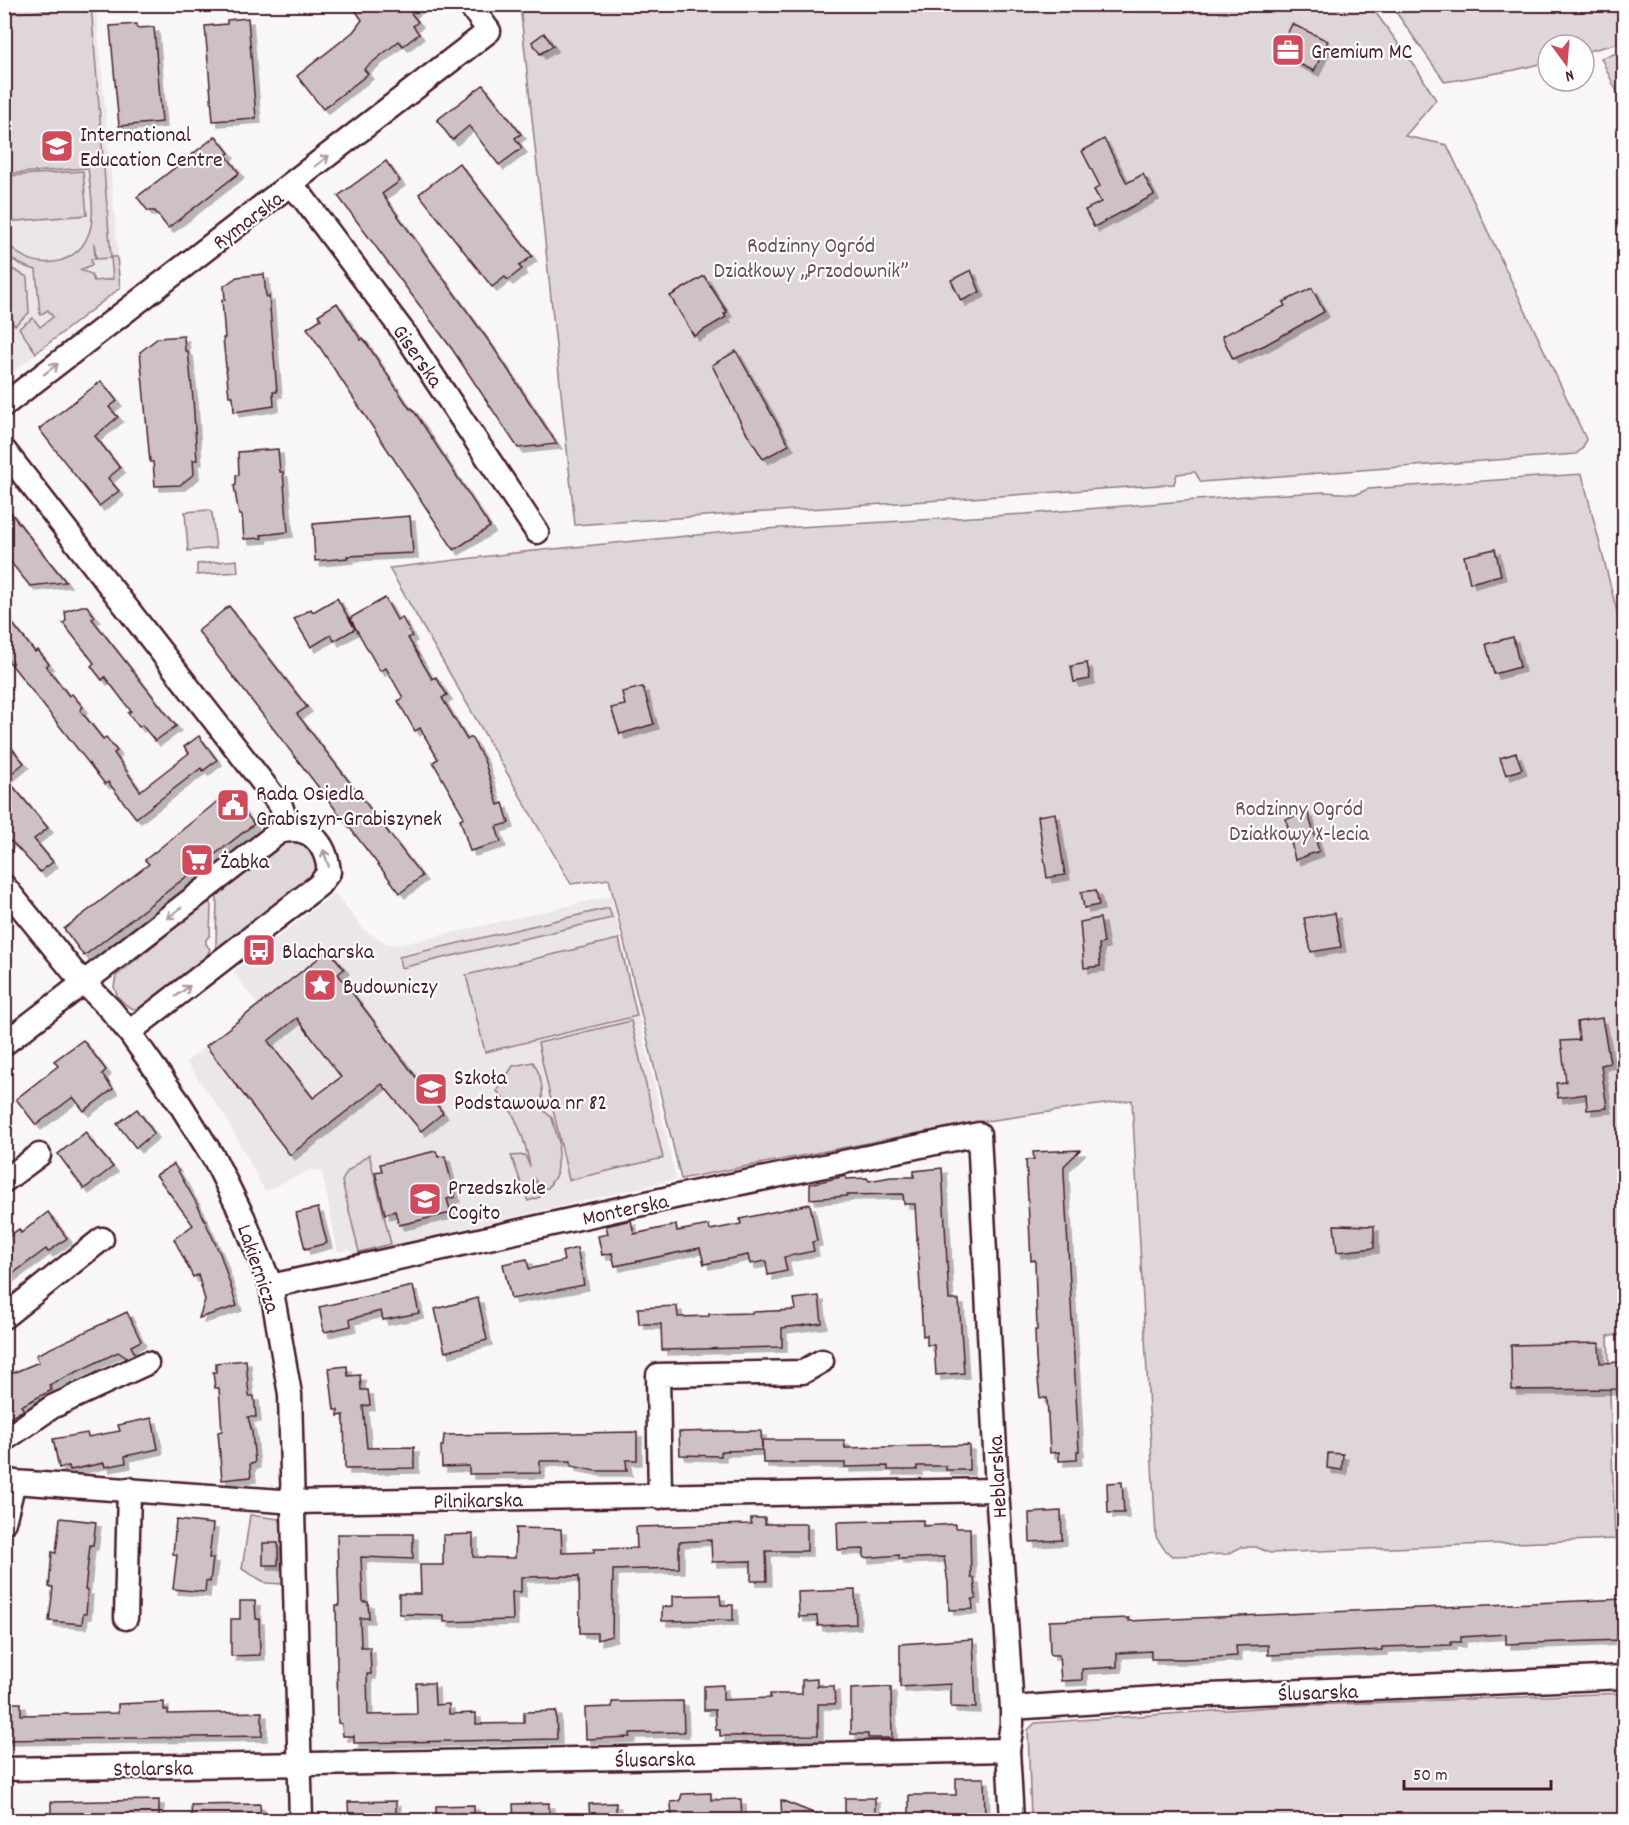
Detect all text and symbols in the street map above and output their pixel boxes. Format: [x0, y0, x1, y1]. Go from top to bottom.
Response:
office icon: Gremium MC [1270, 32, 1306, 68]
north arrow [1536, 33, 1596, 93]
place label: Gremium MC [1311, 38, 1413, 69]
text: N [1562, 63, 1576, 87]
place label: International Education Centre [80, 121, 223, 177]
school or university icon: International Education Centre [39, 128, 75, 164]
one-way arrow [314, 155, 330, 168]
street label: Rymarska [207, 184, 292, 259]
park label: Rodzinny Ogród Działkowy „Przodownik” [713, 232, 909, 288]
street label: Giserska [383, 319, 450, 395]
one-way arrow [43, 363, 59, 376]
place label: Rada Osiedla Grabiszyn-Grabiszynek [256, 780, 442, 836]
public building icon: Rada Osiedla Grabiszyn-Grabiszynek [215, 787, 251, 823]
park label: Rodzinny Ogród Działkowy X-lecia [1229, 795, 1370, 851]
supermarket icon: Żabka [179, 842, 215, 878]
place label: Żabka [220, 848, 270, 879]
one-way arrow [320, 849, 331, 868]
one-way arrow [166, 906, 182, 919]
bus stop icon: Blacharska [241, 932, 277, 968]
place label: Blacharska [282, 938, 375, 969]
place icon: Budowniczy [302, 967, 338, 1003]
place label: Budowniczy [343, 973, 439, 1004]
one-way arrow [174, 985, 190, 998]
place label: Szkoła Podstawowa nr 82 [454, 1064, 607, 1120]
school or university icon: Szkoła Podstawowa nr 82 [413, 1071, 449, 1107]
place label: Przedszkole Cogito [448, 1174, 546, 1230]
school or university icon: Przedszkole Cogito [407, 1181, 443, 1217]
street label: Monterska [580, 1187, 672, 1236]
street label: Lakiernicza [227, 1221, 287, 1318]
street label: Heblarska [982, 1434, 1017, 1519]
street label: Pilnikarska [433, 1486, 524, 1519]
street label: Ślusarska [1278, 1678, 1359, 1711]
street label: Ślusarska [615, 1745, 696, 1778]
scale bar [1404, 1753, 1551, 1791]
street label: Stolarska [113, 1754, 194, 1787]
text: 50 m [1413, 1764, 1448, 1789]

